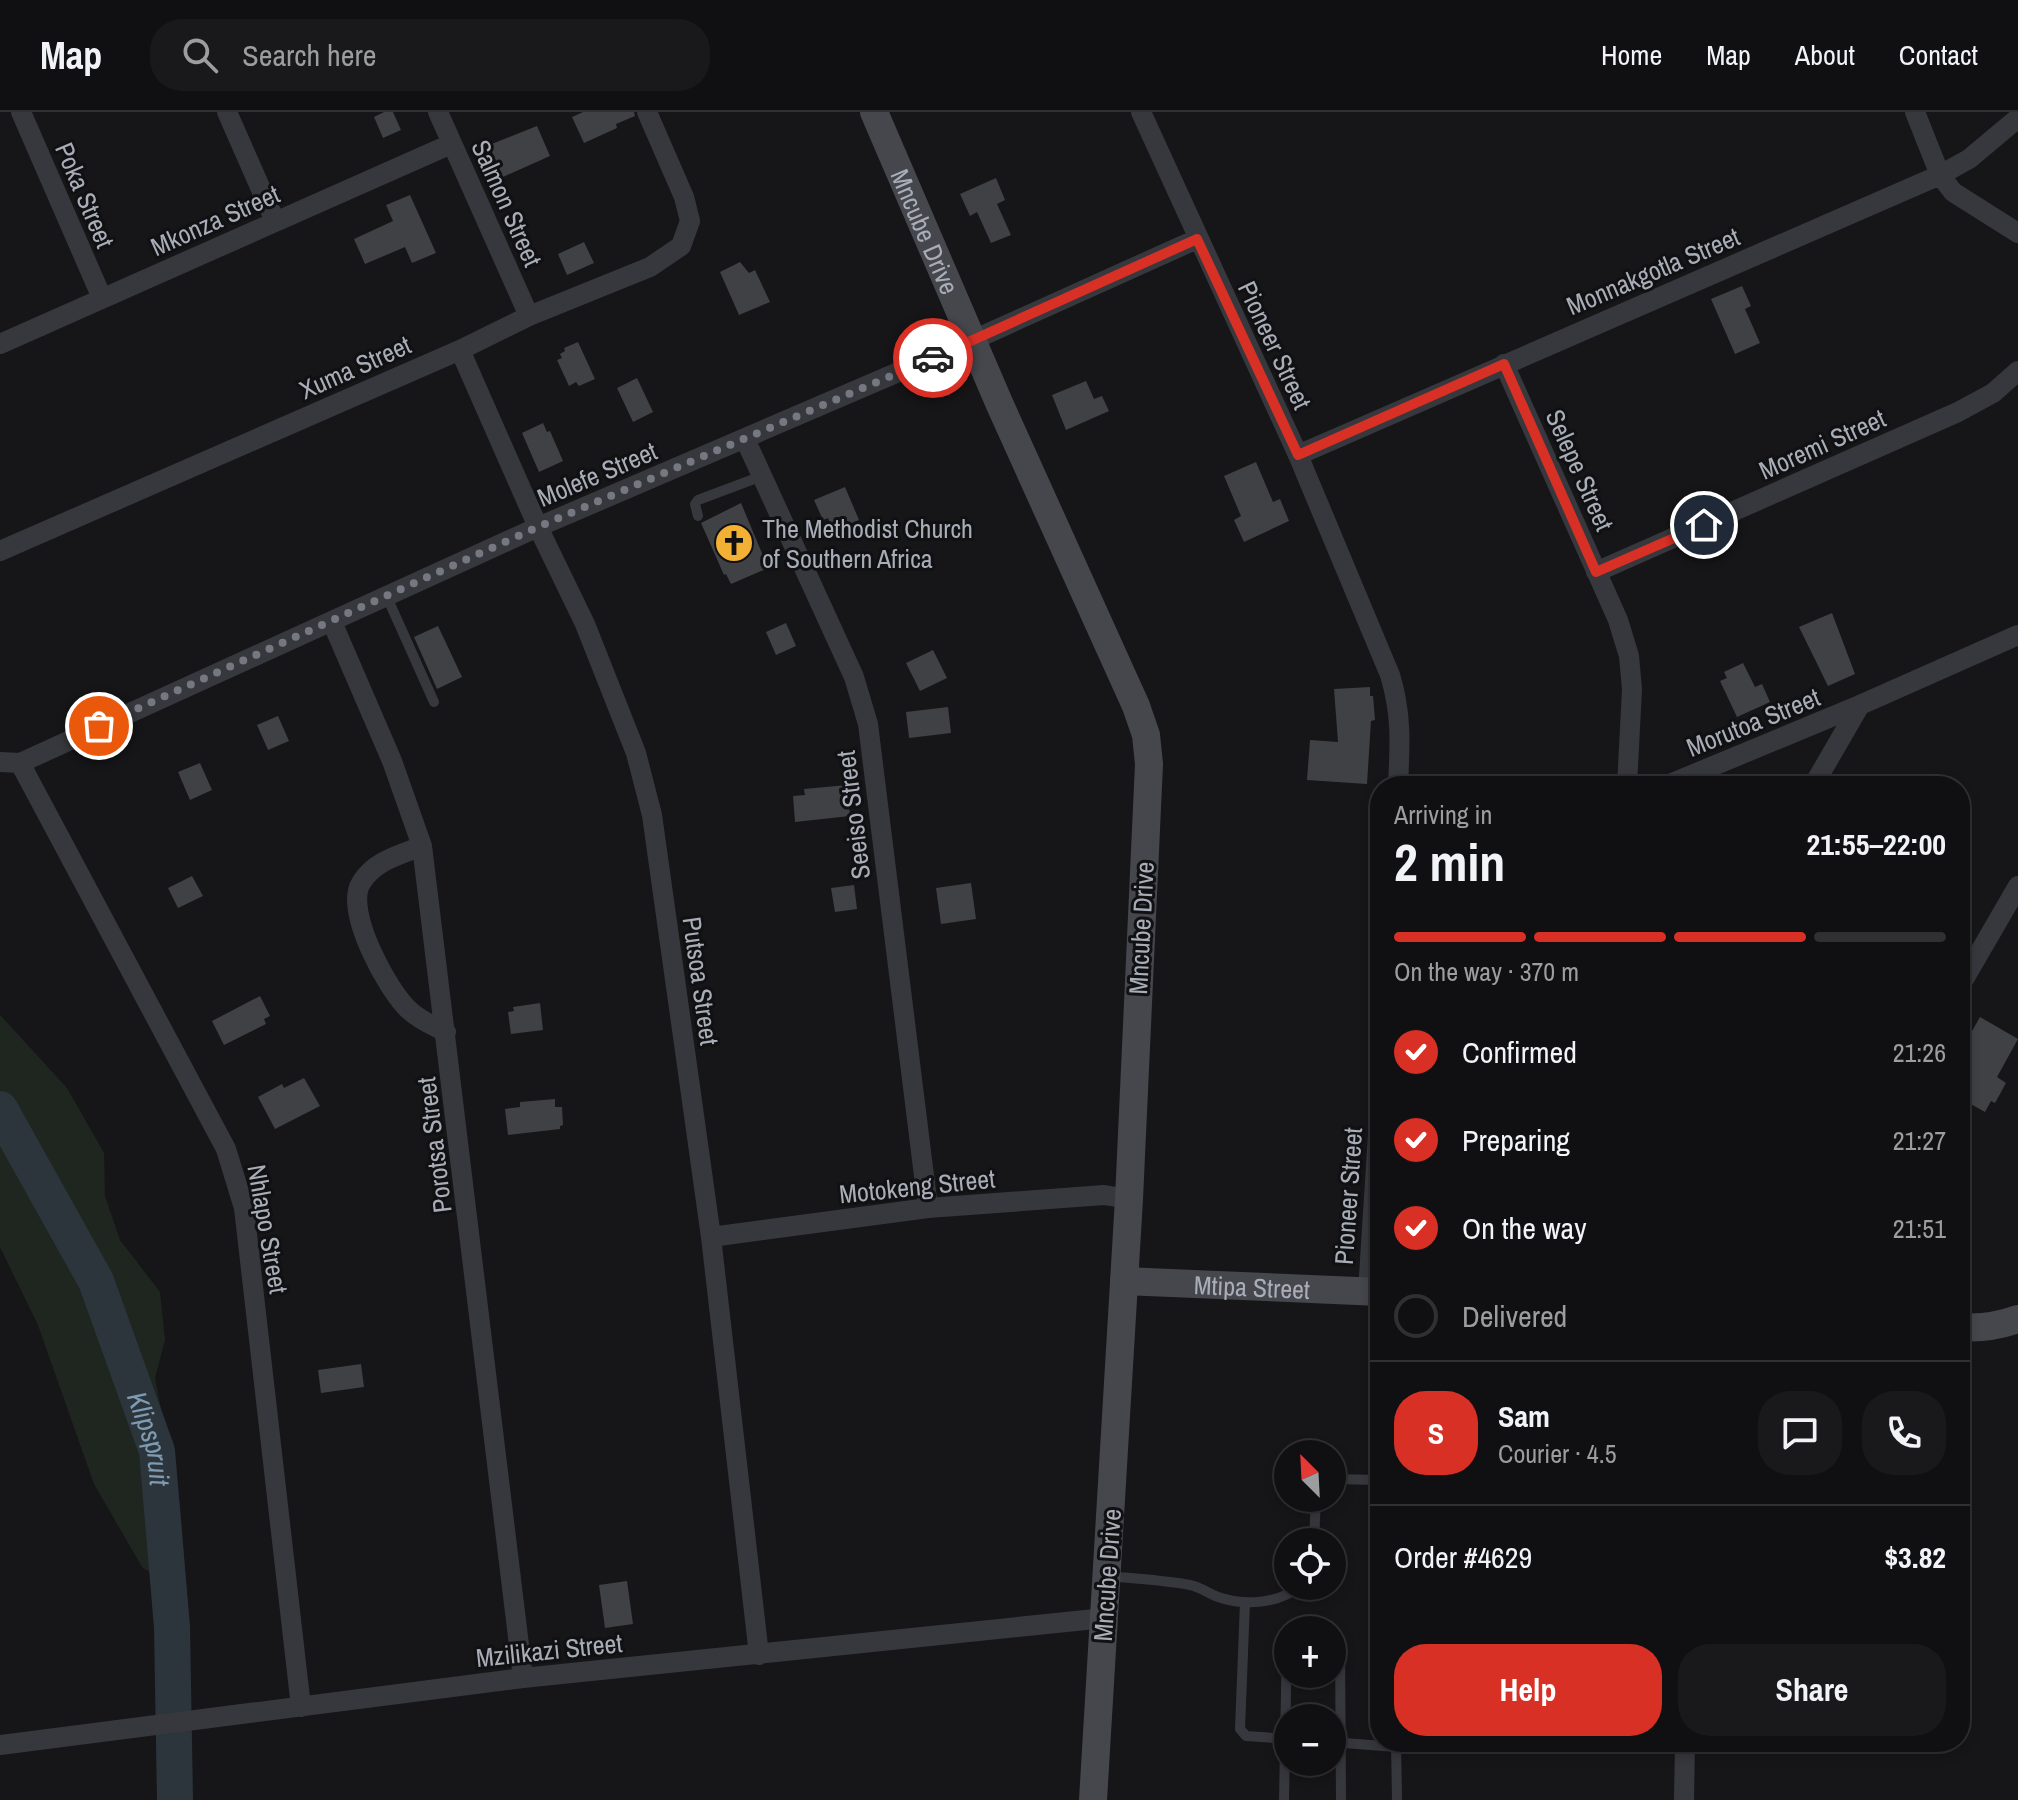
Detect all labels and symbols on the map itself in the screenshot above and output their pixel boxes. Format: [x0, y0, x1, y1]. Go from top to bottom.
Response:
street label: Salmon Street [464, 134, 550, 272]
street label: Poka Street [47, 137, 123, 253]
street label: Mncube Drive [883, 164, 968, 299]
street label: Mkonza Street [145, 176, 285, 264]
street label: Monnakgotla Street [1561, 219, 1745, 323]
street label: Pioneer Street [1230, 275, 1320, 415]
courier [893, 318, 973, 398]
street label: Xuma Street [294, 327, 416, 407]
street label: Moremi Street [1753, 401, 1891, 487]
street label: Selepe Street [1538, 404, 1622, 536]
street label: Molefe Street [532, 433, 662, 515]
pin [1670, 491, 1738, 559]
place label: The Methodist Church of Southern Africa [762, 511, 973, 576]
church icon: The Methodist Church of Southern Africa [713, 522, 755, 564]
street label: Morutoa Street [1681, 679, 1825, 765]
pin [65, 692, 133, 760]
street label: Seeiso Street [828, 749, 878, 881]
street label: Mncube Drive [1120, 861, 1162, 995]
street label: Putsoa Street [675, 915, 727, 1047]
street label: Porotsa Street [408, 1075, 460, 1215]
street label: Pioneer Street [1326, 1126, 1370, 1266]
street label: Motokeng Street [837, 1160, 997, 1212]
street label: Nhlapo Street [239, 1162, 297, 1296]
street label: Mtipa Street [1193, 1267, 1311, 1306]
water label: Klipspruit [118, 1386, 179, 1488]
north arrow [1274, 1440, 1346, 1512]
street label: Mncube Drive [1085, 1508, 1129, 1642]
street label: Mzilikazi Street [474, 1625, 624, 1675]

